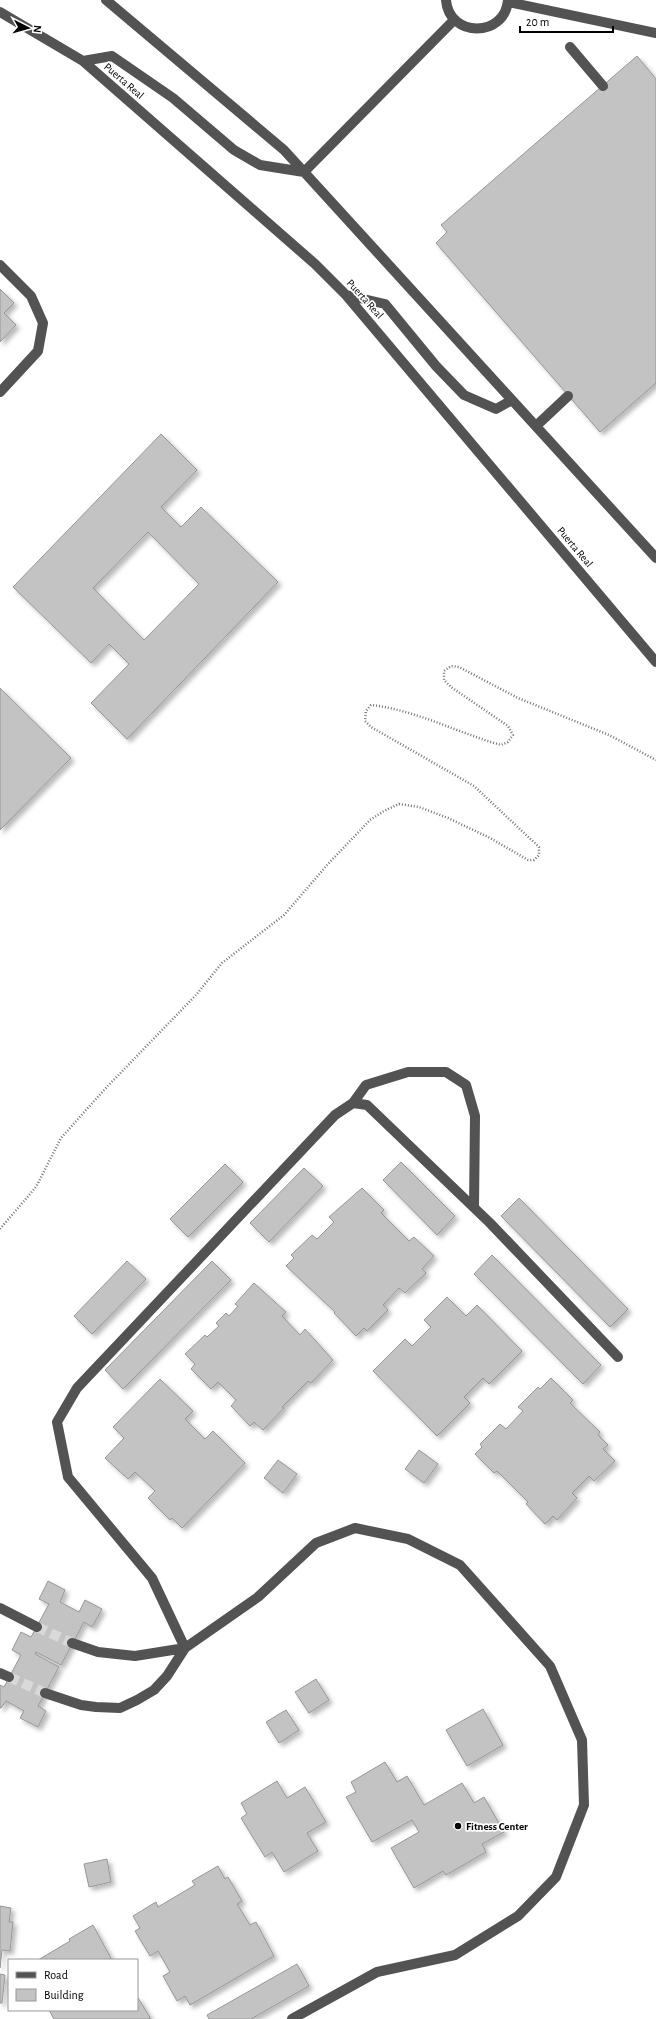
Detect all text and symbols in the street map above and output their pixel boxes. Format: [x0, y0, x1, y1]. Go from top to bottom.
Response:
north arrow [8, 8, 48, 48]
scale bar [520, 8, 613, 34]
text: 20 m [526, 16, 549, 28]
text: N [32, 25, 43, 33]
street label: Puerta Real [102, 61, 146, 101]
street label: Puerta Real [345, 277, 385, 321]
street label: Puerta Real [555, 525, 595, 569]
marker: Fitness Center [453, 1821, 463, 1831]
place label: Fitness Center [466, 1821, 528, 1832]
legend [8, 1959, 138, 2011]
text: Road [44, 1969, 68, 1981]
text: Building [44, 1989, 84, 2001]

